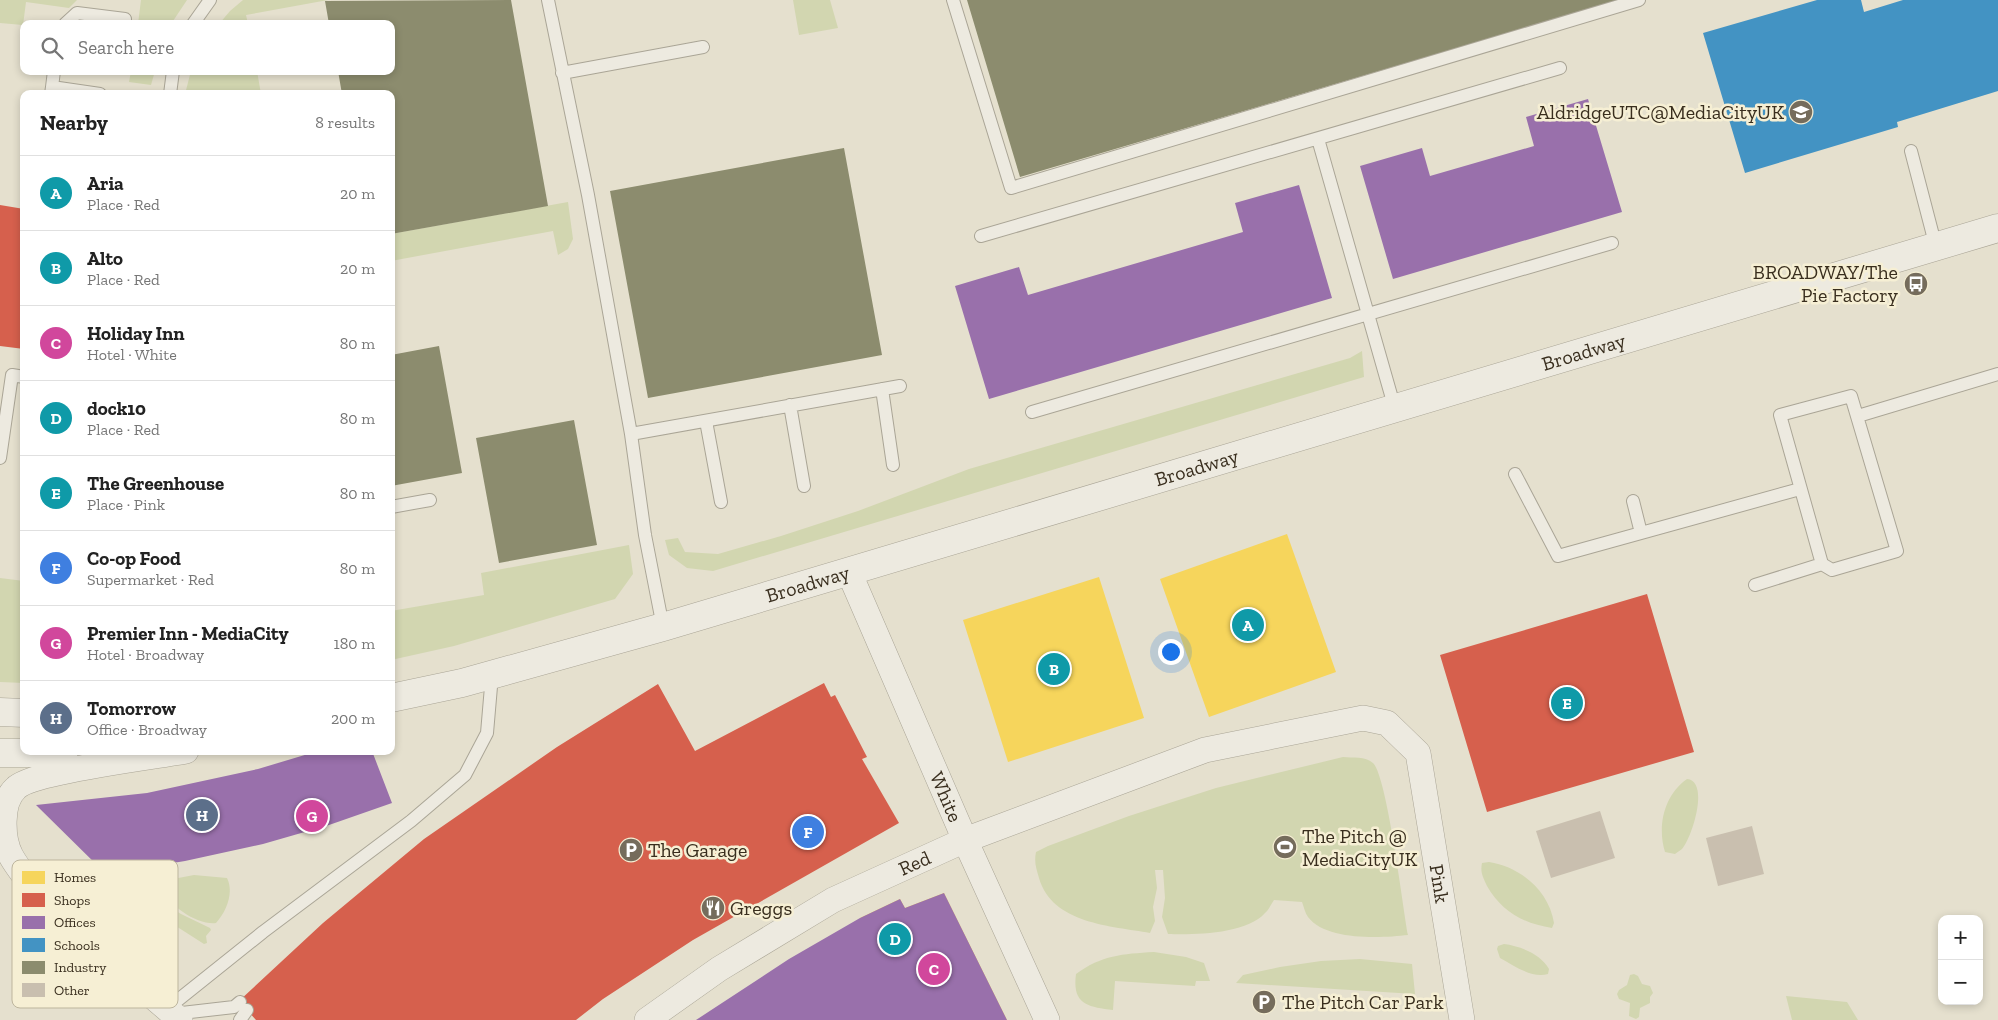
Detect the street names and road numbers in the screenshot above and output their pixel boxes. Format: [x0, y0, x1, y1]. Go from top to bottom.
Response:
street label: Broadway [1539, 328, 1629, 376]
street label: Broadway [1152, 444, 1242, 491]
street label: Broadway [763, 560, 853, 608]
street label: White [925, 768, 968, 826]
street label: Red [895, 845, 934, 881]
street label: Pink [1425, 862, 1455, 905]

